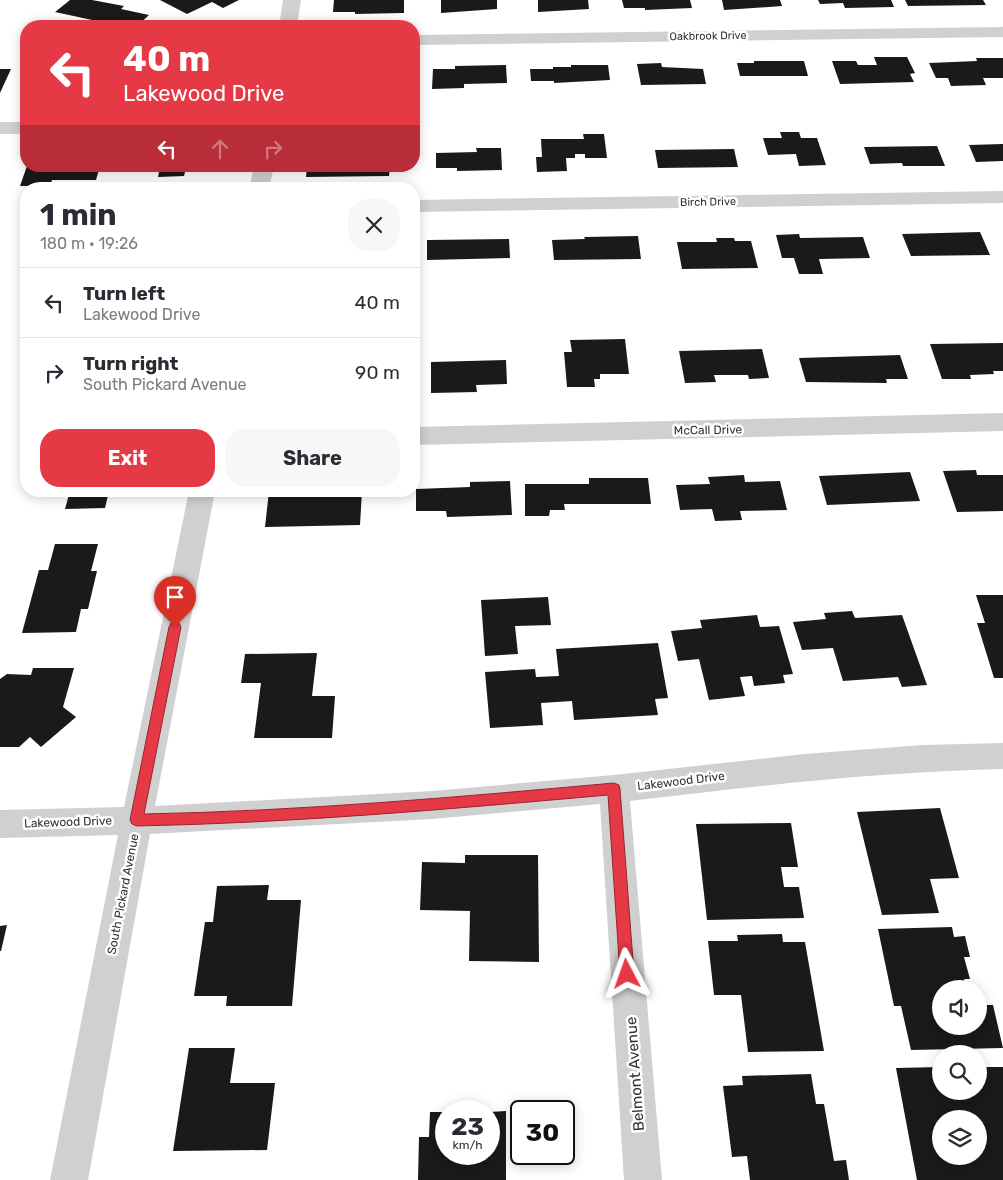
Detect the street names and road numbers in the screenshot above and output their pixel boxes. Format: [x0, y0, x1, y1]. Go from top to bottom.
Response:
street label: Oakbrook Drive [669, 29, 747, 43]
street label: Birch Drive [680, 195, 736, 209]
street label: McCall Drive [674, 422, 743, 438]
street label: Lakewood Drive [636, 769, 726, 793]
street label: Lakewood Drive [24, 813, 113, 831]
street label: South Pickard Avenue [104, 832, 142, 956]
street label: Belmont Avenue [622, 1016, 648, 1132]

